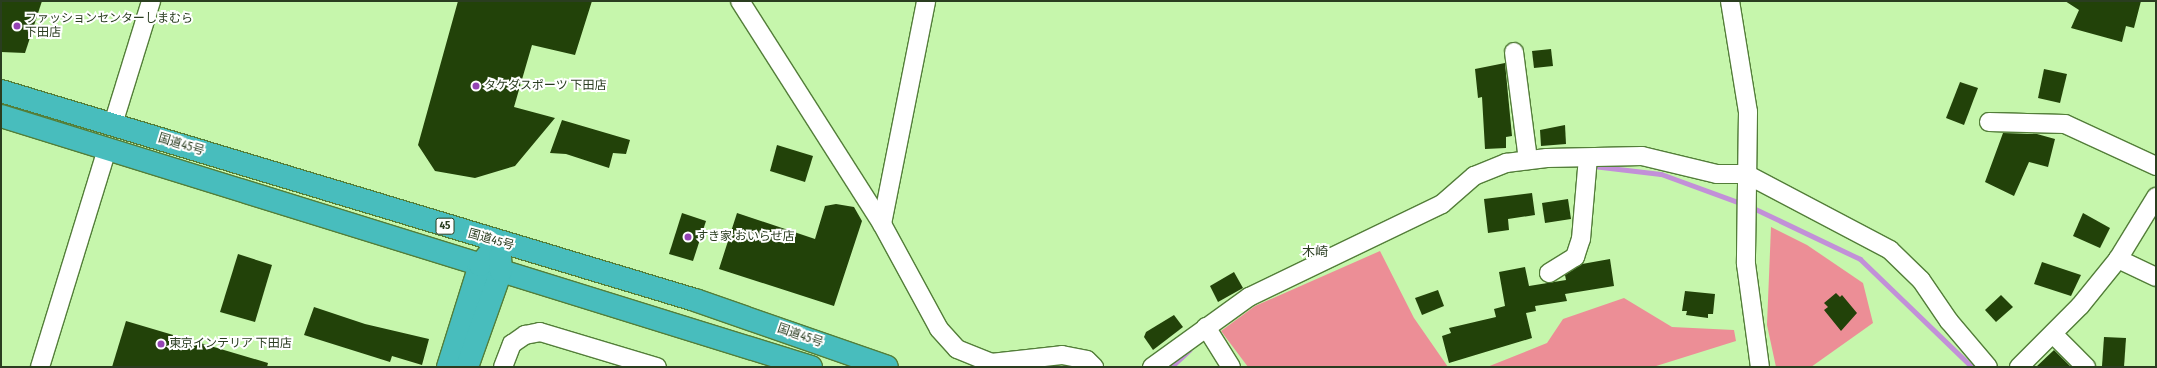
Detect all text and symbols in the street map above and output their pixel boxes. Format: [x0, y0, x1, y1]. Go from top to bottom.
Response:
place label: ファッションセンターしまむら 下田店 [25, 12, 193, 40]
marker: ファッションセンターしまむら 下田店 [12, 21, 22, 31]
place label: タケダスポーツ 下田店 [484, 79, 607, 93]
marker: タケダスポーツ 下田店 [471, 81, 481, 91]
street label: 国道45号 [156, 131, 206, 159]
road number: 45 [435, 217, 455, 235]
street label: 国道45号 [466, 227, 516, 253]
place label: すき家 おいらせ店 [696, 230, 795, 244]
marker: すき家 おいらせ店 [683, 232, 693, 242]
district label: 木崎 [1302, 244, 1328, 260]
street label: 国道45号 [775, 322, 825, 350]
place label: 東京インテリア 下田店 [169, 337, 292, 351]
marker: 東京インテリア 下田店 [156, 339, 166, 349]

